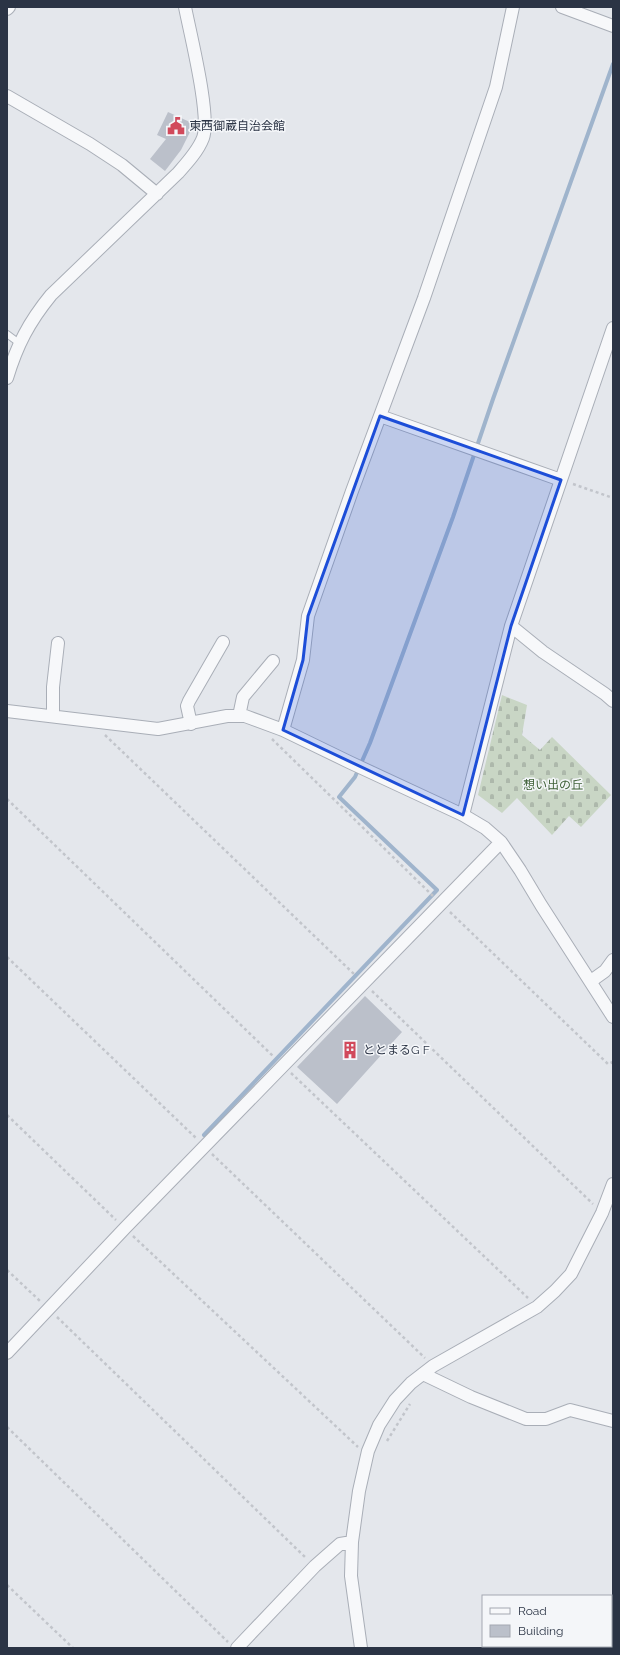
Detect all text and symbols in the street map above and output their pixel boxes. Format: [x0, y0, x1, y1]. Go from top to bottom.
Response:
public building icon: 東西御蔵自治会館 [166, 116, 186, 136]
place label: 東西御蔵自治会館 [189, 119, 285, 133]
park label: 想い出の丘 [523, 778, 583, 792]
building icon: ととまるG F [340, 1040, 360, 1060]
place label: ととまるG F [363, 1043, 430, 1057]
legend [482, 1595, 612, 1647]
text: Road [518, 1604, 547, 1618]
text: Building [518, 1624, 564, 1638]

